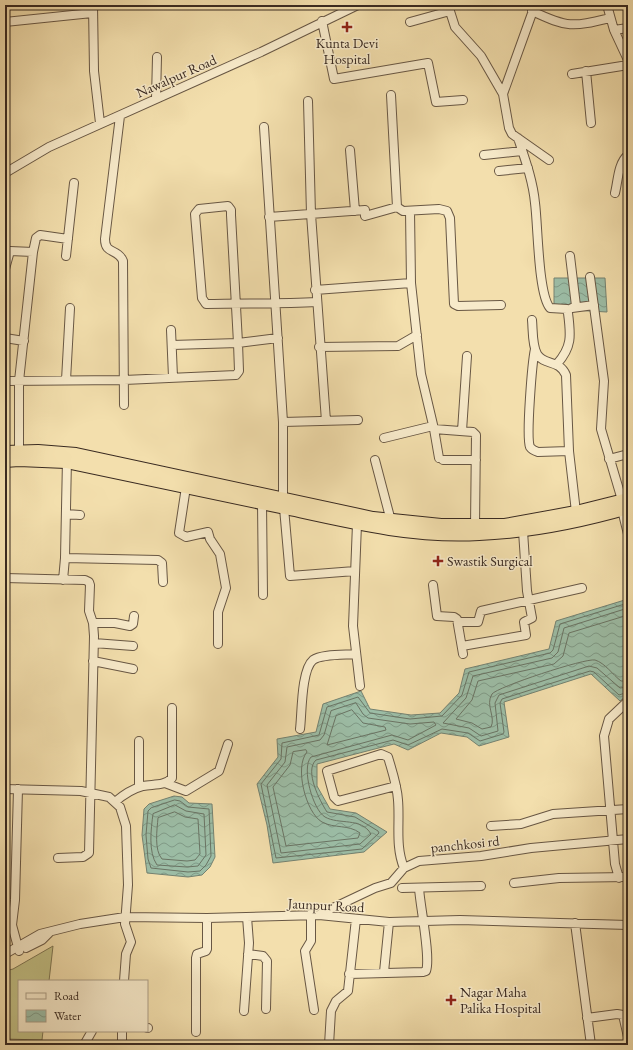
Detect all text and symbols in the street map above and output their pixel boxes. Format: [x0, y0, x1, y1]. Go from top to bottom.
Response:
marker: Kunta Devi Hospital [341, 21, 353, 33]
place label: Kunta Devi Hospital [316, 34, 379, 68]
street label: Nawalpur Road [133, 50, 220, 102]
place label: Swastik Surgical [447, 552, 533, 570]
marker: Swastik Surgical [432, 555, 444, 567]
street label: panchkosi rd [430, 831, 501, 857]
street label: Jaunpur Road [286, 894, 366, 916]
legend [18, 980, 148, 1032]
place label: Nagar Maha Palika Hospital [460, 983, 542, 1017]
text: Road [54, 988, 80, 1004]
marker: Nagar Maha Palika Hospital [445, 994, 457, 1006]
text: Water [54, 1008, 81, 1024]

